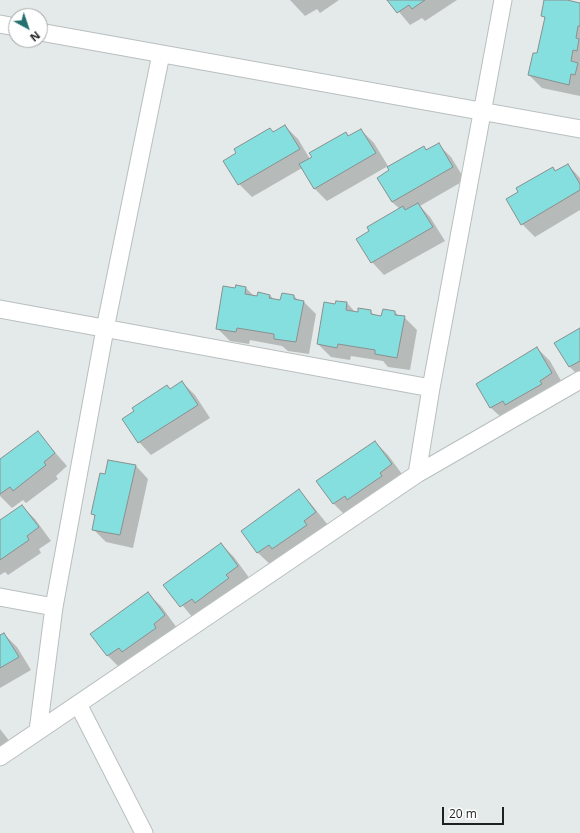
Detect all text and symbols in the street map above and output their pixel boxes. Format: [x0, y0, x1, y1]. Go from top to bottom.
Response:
north arrow [8, 8, 48, 48]
text: N [27, 28, 44, 45]
scale bar [444, 799, 506, 825]
text: 20 m [449, 805, 477, 822]

